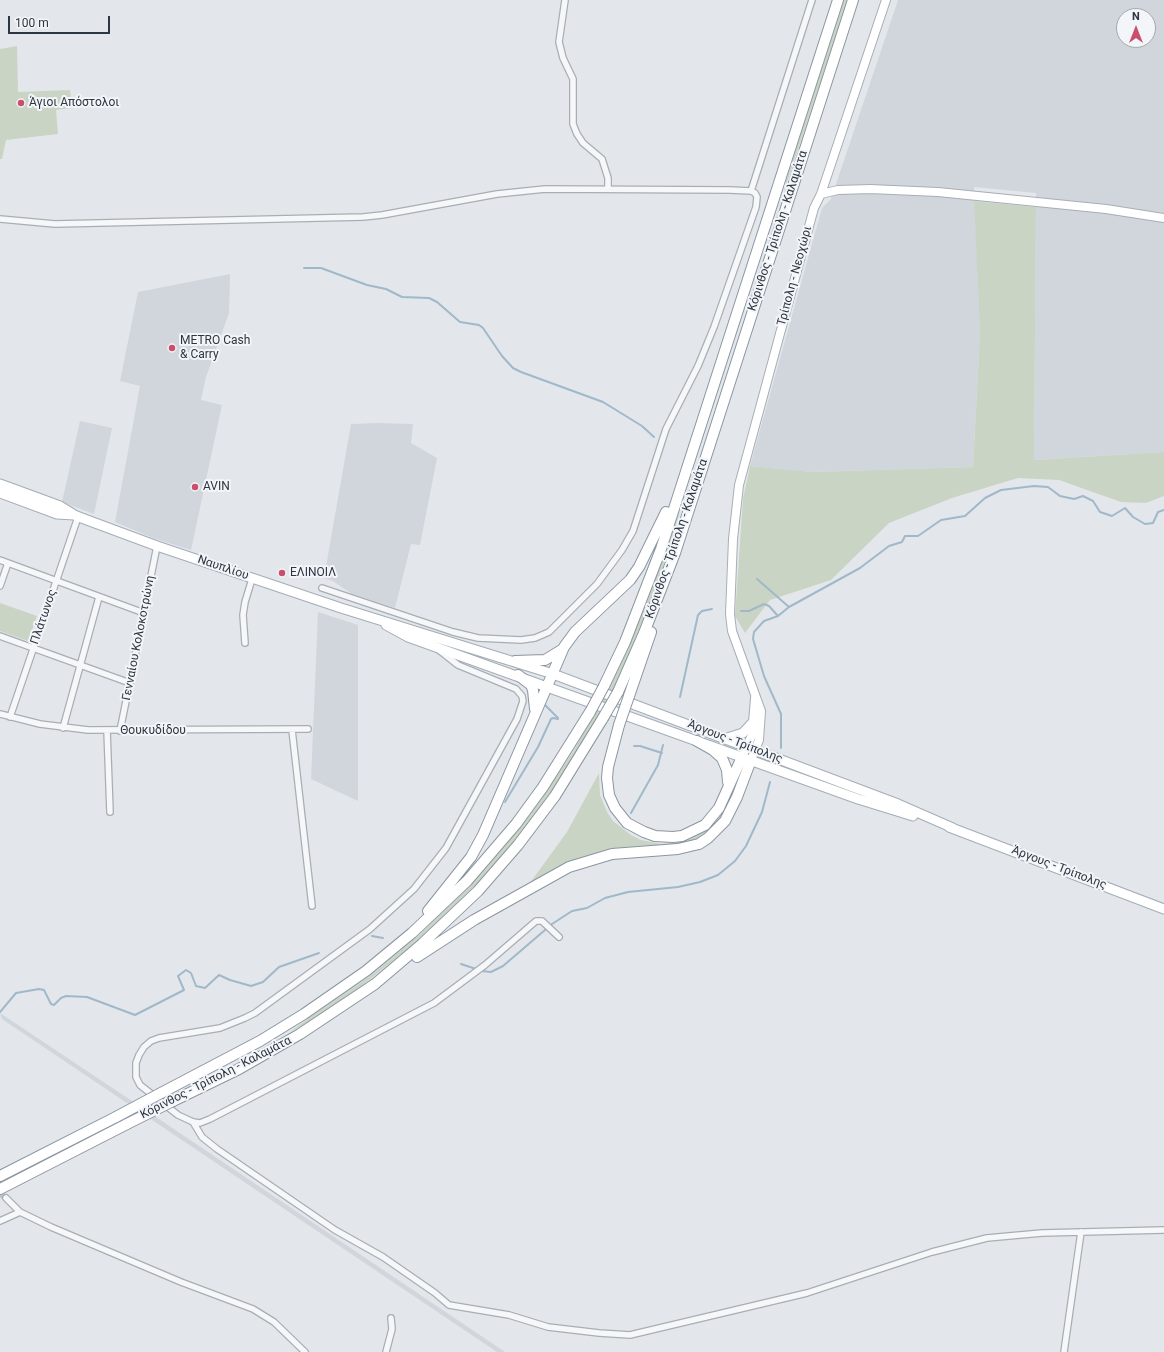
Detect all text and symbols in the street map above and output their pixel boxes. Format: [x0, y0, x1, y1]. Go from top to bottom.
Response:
scale bar [10, 8, 112, 34]
north arrow [1116, 8, 1156, 48]
text: N [1132, 10, 1140, 23]
text: 100 m [15, 16, 49, 30]
place label: Άγιοι Απόστολοι [29, 96, 119, 110]
marker: Άγιοι Απόστολοι [16, 98, 26, 108]
street label: Κόρινθος - Τρίπολη - Καλαμάτα [745, 149, 811, 313]
street label: Τρίπολη - Νεοχώρι [775, 224, 815, 328]
place label: METRO Cash & Carry [180, 334, 250, 362]
marker: METRO Cash & Carry [167, 343, 177, 353]
street label: Κόρινθος - Τρίπολη - Καλαμάτα [643, 457, 711, 621]
place label: AVIN [203, 480, 230, 494]
marker: AVIN [190, 482, 200, 492]
street label: Ναυπλίου [196, 553, 250, 583]
place label: ΕΛΙΝΟΙΛ [290, 566, 336, 580]
marker: ΕΛΙΝΟΙΛ [277, 568, 287, 578]
street label: Γενναίου Κολοκοτρώνη [120, 574, 158, 702]
street label: Πλάτωνος [28, 588, 60, 646]
street label: Άργους - Τρίπολης [686, 717, 784, 767]
street label: Θουκυδίδου [120, 724, 186, 738]
street label: Άργους - Τρίπολης [1010, 843, 1108, 893]
street label: Κόρινθος - Τρίπολη - Καλαμάτα [138, 1034, 294, 1122]

